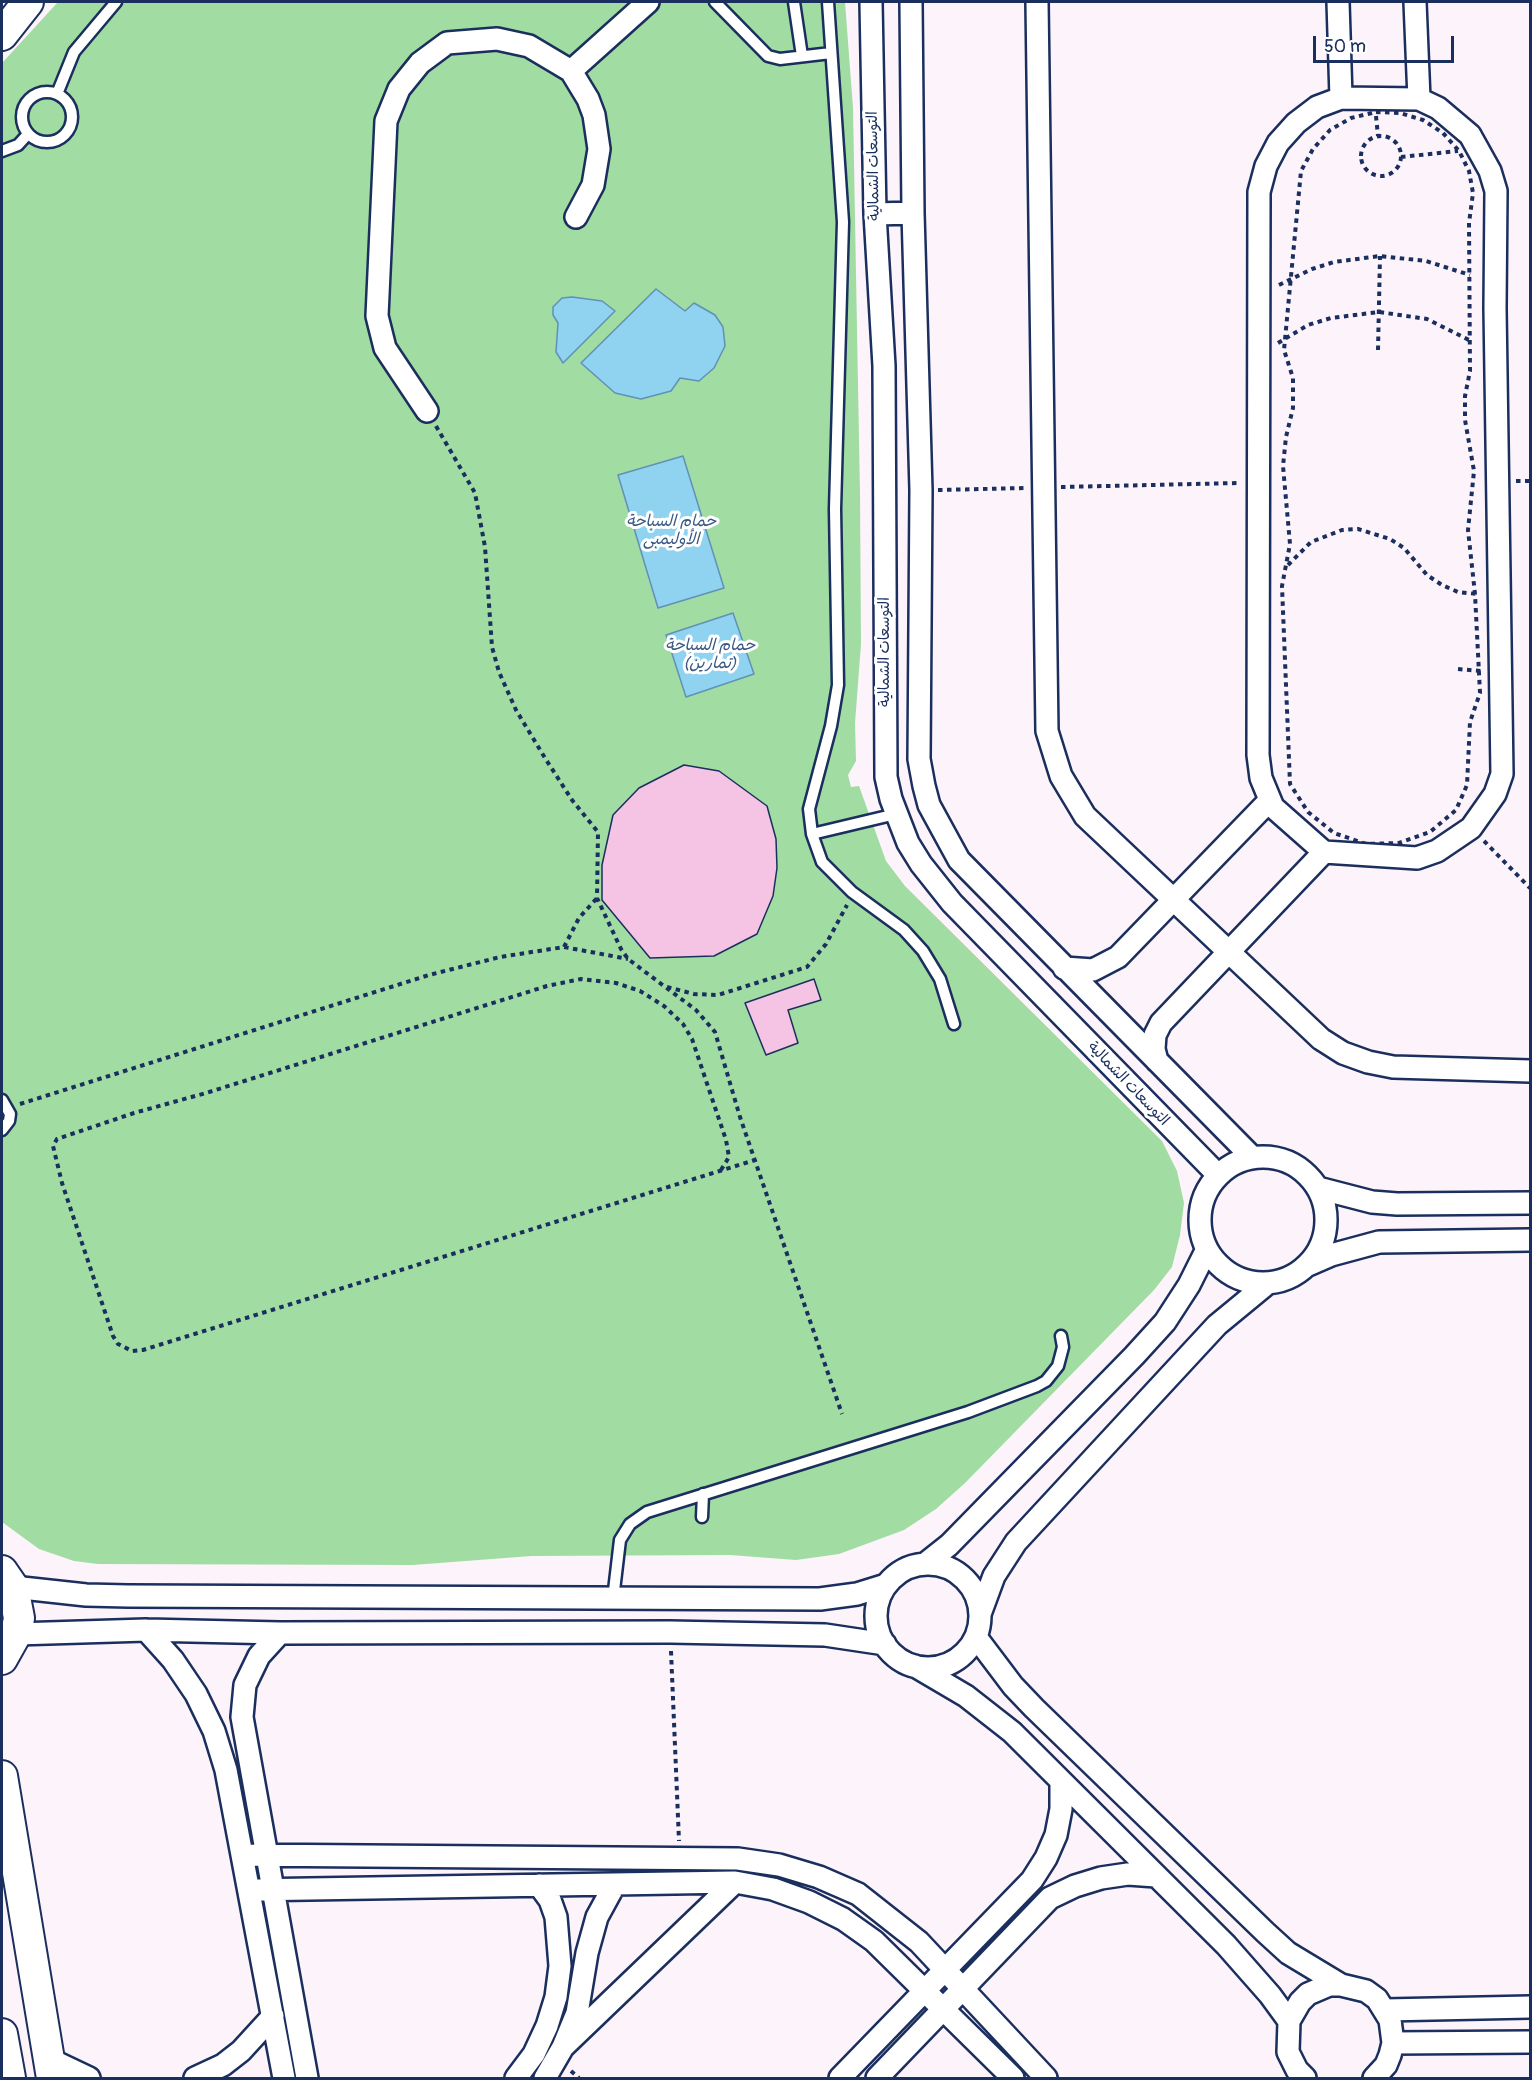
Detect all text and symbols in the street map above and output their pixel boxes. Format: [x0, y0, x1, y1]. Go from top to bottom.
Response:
scale bar [1316, 24, 1457, 62]
text: 50 m [1324, 35, 1366, 58]
street label: التوسعات الشمالية [864, 111, 884, 221]
water label: حمام السباحة الأوليمبى [626, 512, 716, 550]
street label: التوسعات الشمالية [876, 597, 894, 707]
water label: حمام السباحة (تمارين) [665, 636, 755, 674]
street label: التوسعات الشمالية [1083, 1038, 1173, 1130]

